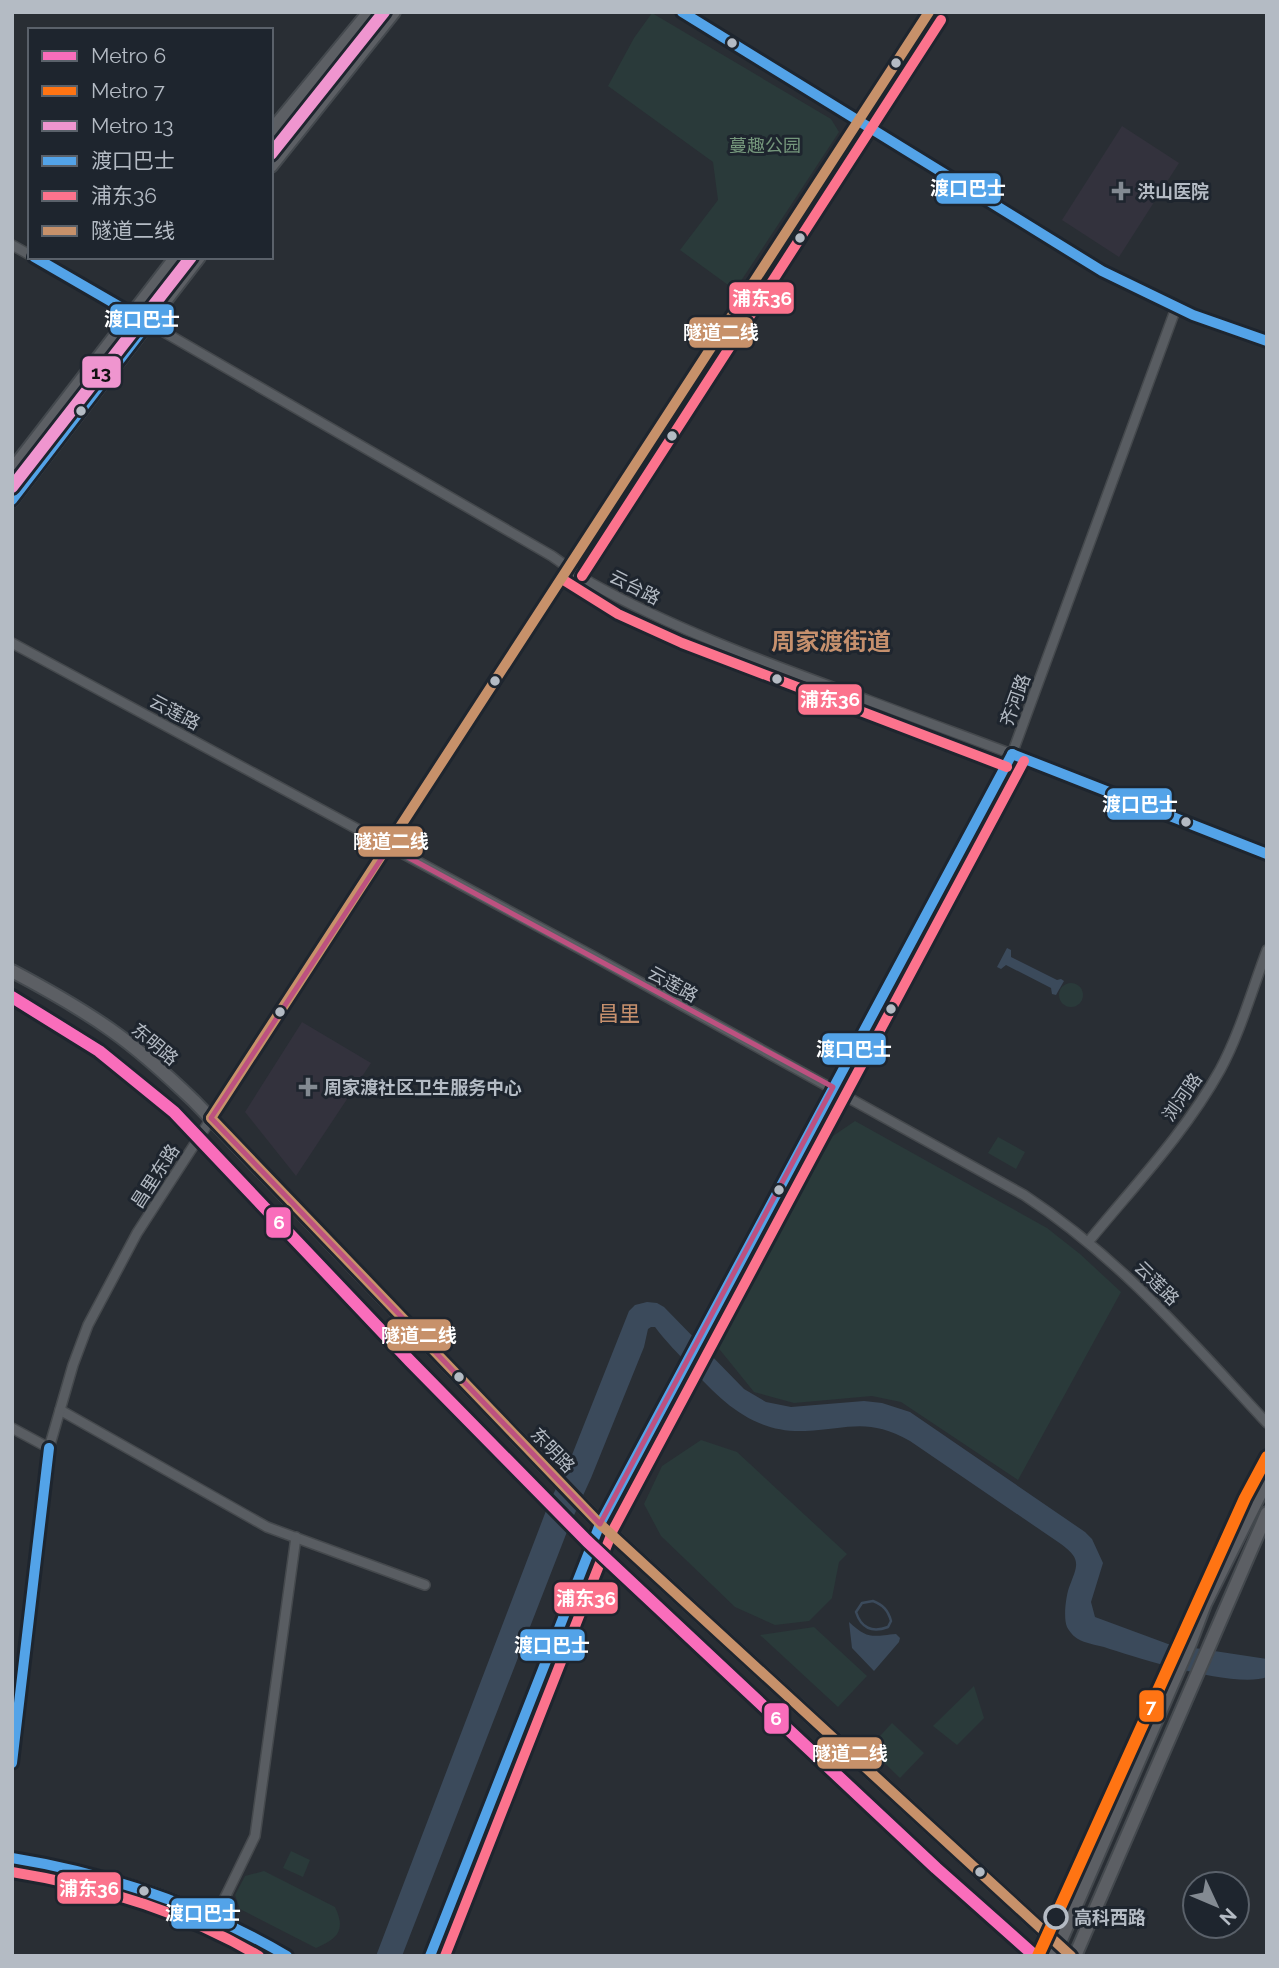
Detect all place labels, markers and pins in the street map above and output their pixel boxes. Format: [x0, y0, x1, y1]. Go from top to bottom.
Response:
unlabelled marker [725, 36, 739, 50]
unlabelled marker [889, 56, 903, 70]
marker: 洪山医院 [1111, 181, 1131, 201]
place label: 洪山医院 [1137, 181, 1209, 202]
unlabelled marker [793, 231, 807, 245]
unlabelled marker [74, 404, 88, 418]
unlabelled marker [665, 429, 679, 443]
unlabelled marker [770, 672, 784, 686]
unlabelled marker [488, 674, 502, 688]
unlabelled marker [1179, 815, 1193, 829]
unlabelled marker [884, 1002, 898, 1016]
unlabelled marker [273, 1005, 287, 1019]
marker: 周家渡社区卫生服务中心 [298, 1077, 318, 1097]
place label: 周家渡社区卫生服务中心 [324, 1077, 522, 1098]
unlabelled marker [772, 1183, 786, 1197]
unlabelled marker [452, 1370, 466, 1384]
unlabelled marker [973, 1865, 987, 1879]
unlabelled marker [137, 1884, 151, 1898]
marker: 高科西路 [1044, 1905, 1068, 1929]
place label: 高科西路 [1074, 1907, 1146, 1928]

